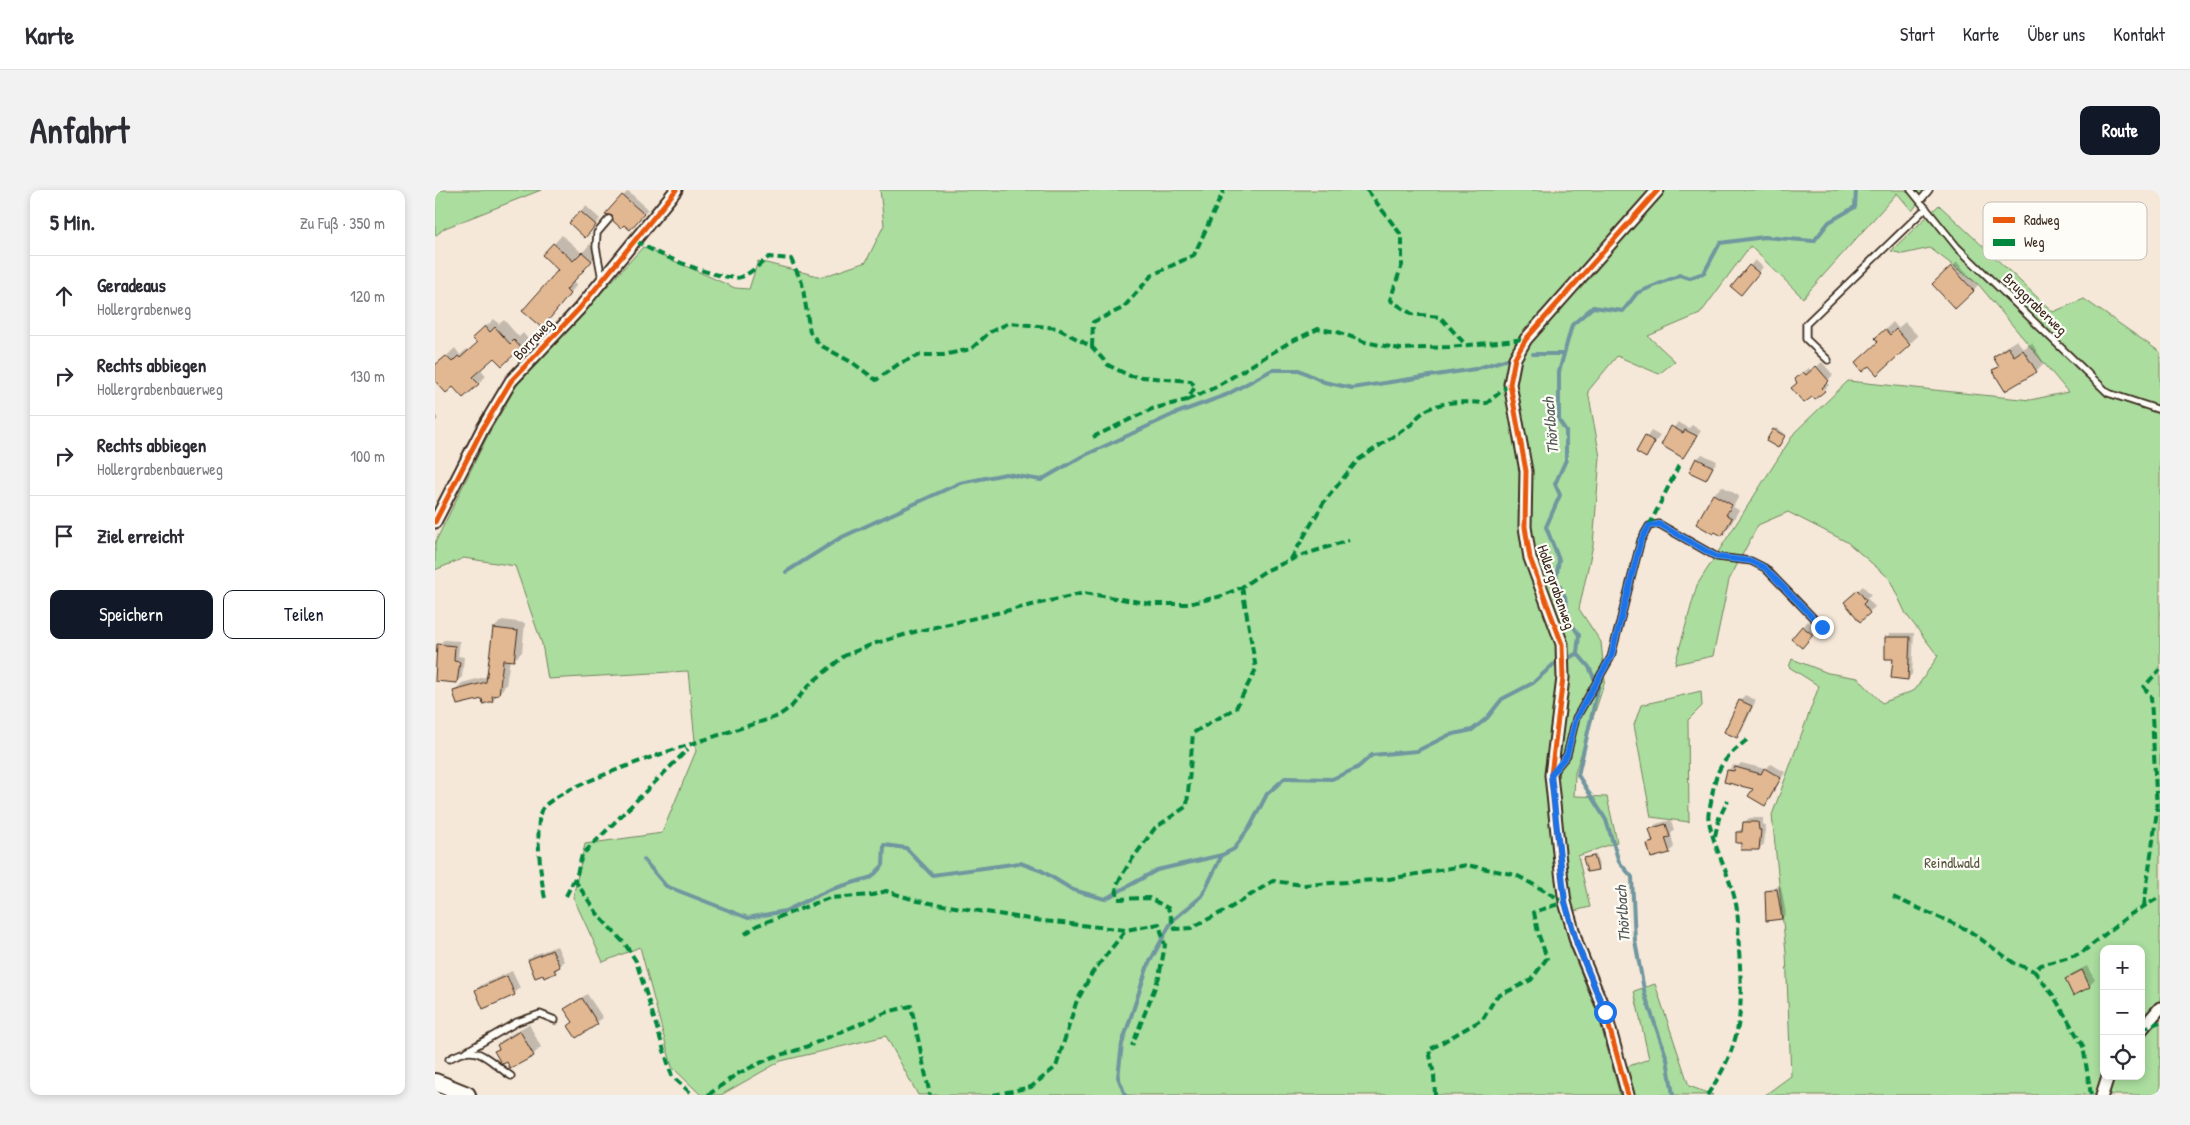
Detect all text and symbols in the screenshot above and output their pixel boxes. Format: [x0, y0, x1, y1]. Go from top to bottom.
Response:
text: Karte [25, 19, 74, 51]
text: Start [1900, 22, 1935, 47]
text: Karte [1963, 22, 1999, 47]
text: Über uns [2027, 22, 2085, 47]
text: Kontakt [2113, 22, 2165, 47]
button: Route [2080, 106, 2160, 155]
text: Anfahrt [30, 107, 129, 154]
legend [1983, 202, 2147, 260]
text: 5 Min. [50, 208, 95, 237]
text: Radweg [2024, 210, 2060, 230]
text: Zu Fuß · 350 m [300, 212, 385, 234]
text: Weg [2024, 232, 2044, 252]
street label: Bruggraberweg [1999, 268, 2072, 340]
text: Geradeaus [97, 272, 166, 298]
icon: ahead [50, 282, 78, 310]
text: 120 m [350, 285, 385, 307]
text: Hollergrabenweg [97, 298, 191, 320]
street label: Borraweg [508, 313, 558, 364]
text: Rechts abbiegen [97, 352, 206, 378]
icon: right [50, 362, 78, 390]
text: 130 m [350, 365, 385, 387]
text: Hollergrabenbauerweg [97, 378, 223, 400]
water label: Thörlbach [1536, 395, 1563, 455]
text: Rechts abbiegen [97, 432, 206, 458]
icon: right [50, 442, 78, 470]
text: 100 m [350, 445, 385, 467]
text: Hollergrabenbauerweg [97, 458, 223, 480]
icon: arrive [50, 522, 78, 550]
text: Ziel erreicht [97, 523, 184, 549]
street label: Hollergrabenweg [1532, 542, 1581, 632]
button: Speichern [50, 590, 213, 639]
button: Teilen [223, 590, 385, 639]
route end [1811, 616, 1834, 639]
park label: Reindlwald [1924, 852, 1980, 873]
water label: Thörlbach [1609, 884, 1635, 943]
map controls [2100, 945, 2145, 1080]
button: + [2100, 945, 2145, 990]
button: − [2100, 990, 2145, 1035]
route start [1594, 1001, 1617, 1024]
button: locate [2100, 1035, 2145, 1080]

